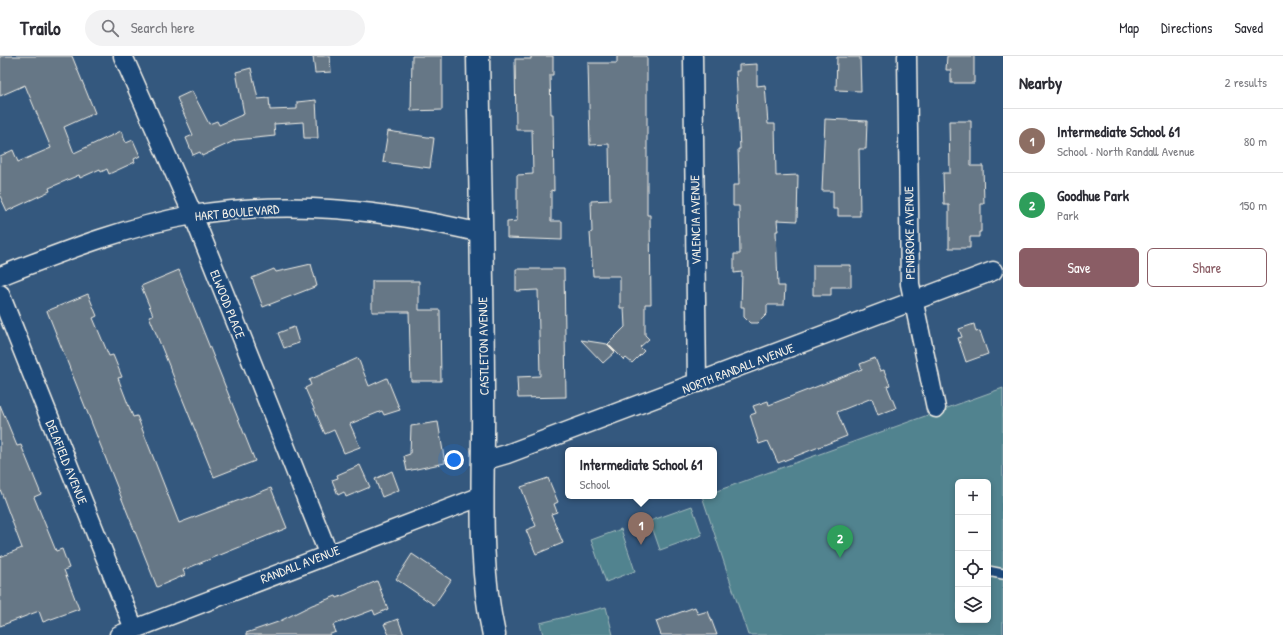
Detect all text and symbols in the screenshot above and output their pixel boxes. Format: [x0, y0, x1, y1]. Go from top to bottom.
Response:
search box [85, 10, 365, 46]
text: Trailo [20, 15, 61, 41]
icon: search [99, 17, 121, 39]
text: Search here [131, 17, 195, 38]
text: Map [1119, 18, 1139, 37]
text: Directions [1161, 18, 1212, 37]
text: Saved [1234, 18, 1263, 37]
text: Nearby [1019, 71, 1062, 94]
text: 2 results [1225, 73, 1267, 91]
text: Intermediate School 61 [1057, 121, 1180, 142]
text: 1 [1030, 132, 1034, 150]
text: 80 m [1244, 132, 1267, 150]
text: School · North Randall Avenue [1057, 142, 1195, 160]
street label: VALENCIA AVENUE [685, 175, 705, 265]
text: Goodhue Park [1057, 185, 1129, 206]
street label: PENBROKE AVENUE [899, 186, 919, 280]
text: 2 [1029, 196, 1035, 214]
text: 150 m [1239, 196, 1267, 214]
street label: HART BOULEVARD [194, 199, 281, 225]
text: Park [1057, 206, 1079, 224]
button: Save [1019, 248, 1139, 287]
button: Share [1147, 248, 1267, 287]
street label: ELWOOD PLACE [206, 267, 250, 341]
street label: CASTLETON AVENUE [473, 296, 493, 395]
street label: NORTH RANDALL AVENUE [679, 338, 797, 398]
street label: DELAFIELD AVENUE [42, 417, 92, 507]
popup [565, 447, 717, 499]
your location [444, 450, 464, 470]
text: Intermediate School 61 [579, 454, 703, 475]
text: School [579, 475, 610, 493]
map controls [955, 479, 991, 623]
button: + [955, 479, 991, 515]
pin: 1 [628, 512, 654, 545]
button: − [955, 515, 991, 551]
pin: 2 [827, 525, 853, 558]
street label: RANDALL AVENUE [258, 541, 342, 587]
button: locate [955, 551, 991, 587]
button: layers [955, 587, 991, 623]

